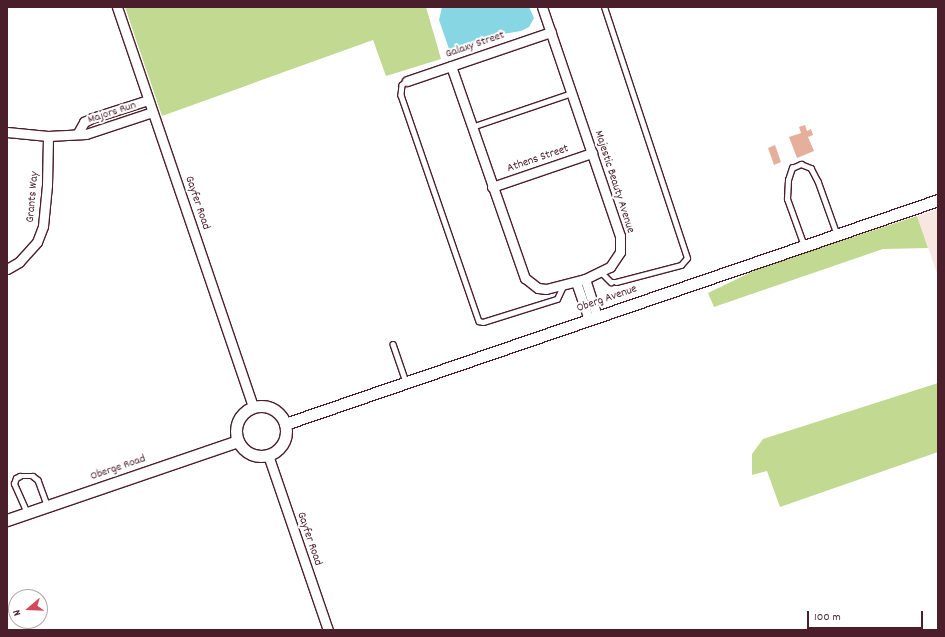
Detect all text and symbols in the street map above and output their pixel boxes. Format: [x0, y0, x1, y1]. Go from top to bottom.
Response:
street label: Galaxy Street [444, 28, 506, 62]
street label: Majors Run [86, 98, 138, 128]
street label: Majestic Beauty Avenue [591, 129, 637, 235]
street label: Athens Street [505, 142, 571, 176]
street label: Grants Way [24, 171, 42, 223]
street label: Gayfer Road [181, 174, 213, 232]
street label: Oberg Avenue [575, 282, 639, 316]
street label: Oberge Road [88, 452, 148, 484]
street label: Gayfer Road [293, 510, 325, 568]
north arrow [8, 589, 48, 629]
scale bar [809, 603, 925, 629]
text: N [9, 607, 26, 618]
text: 100 m [814, 609, 841, 626]

